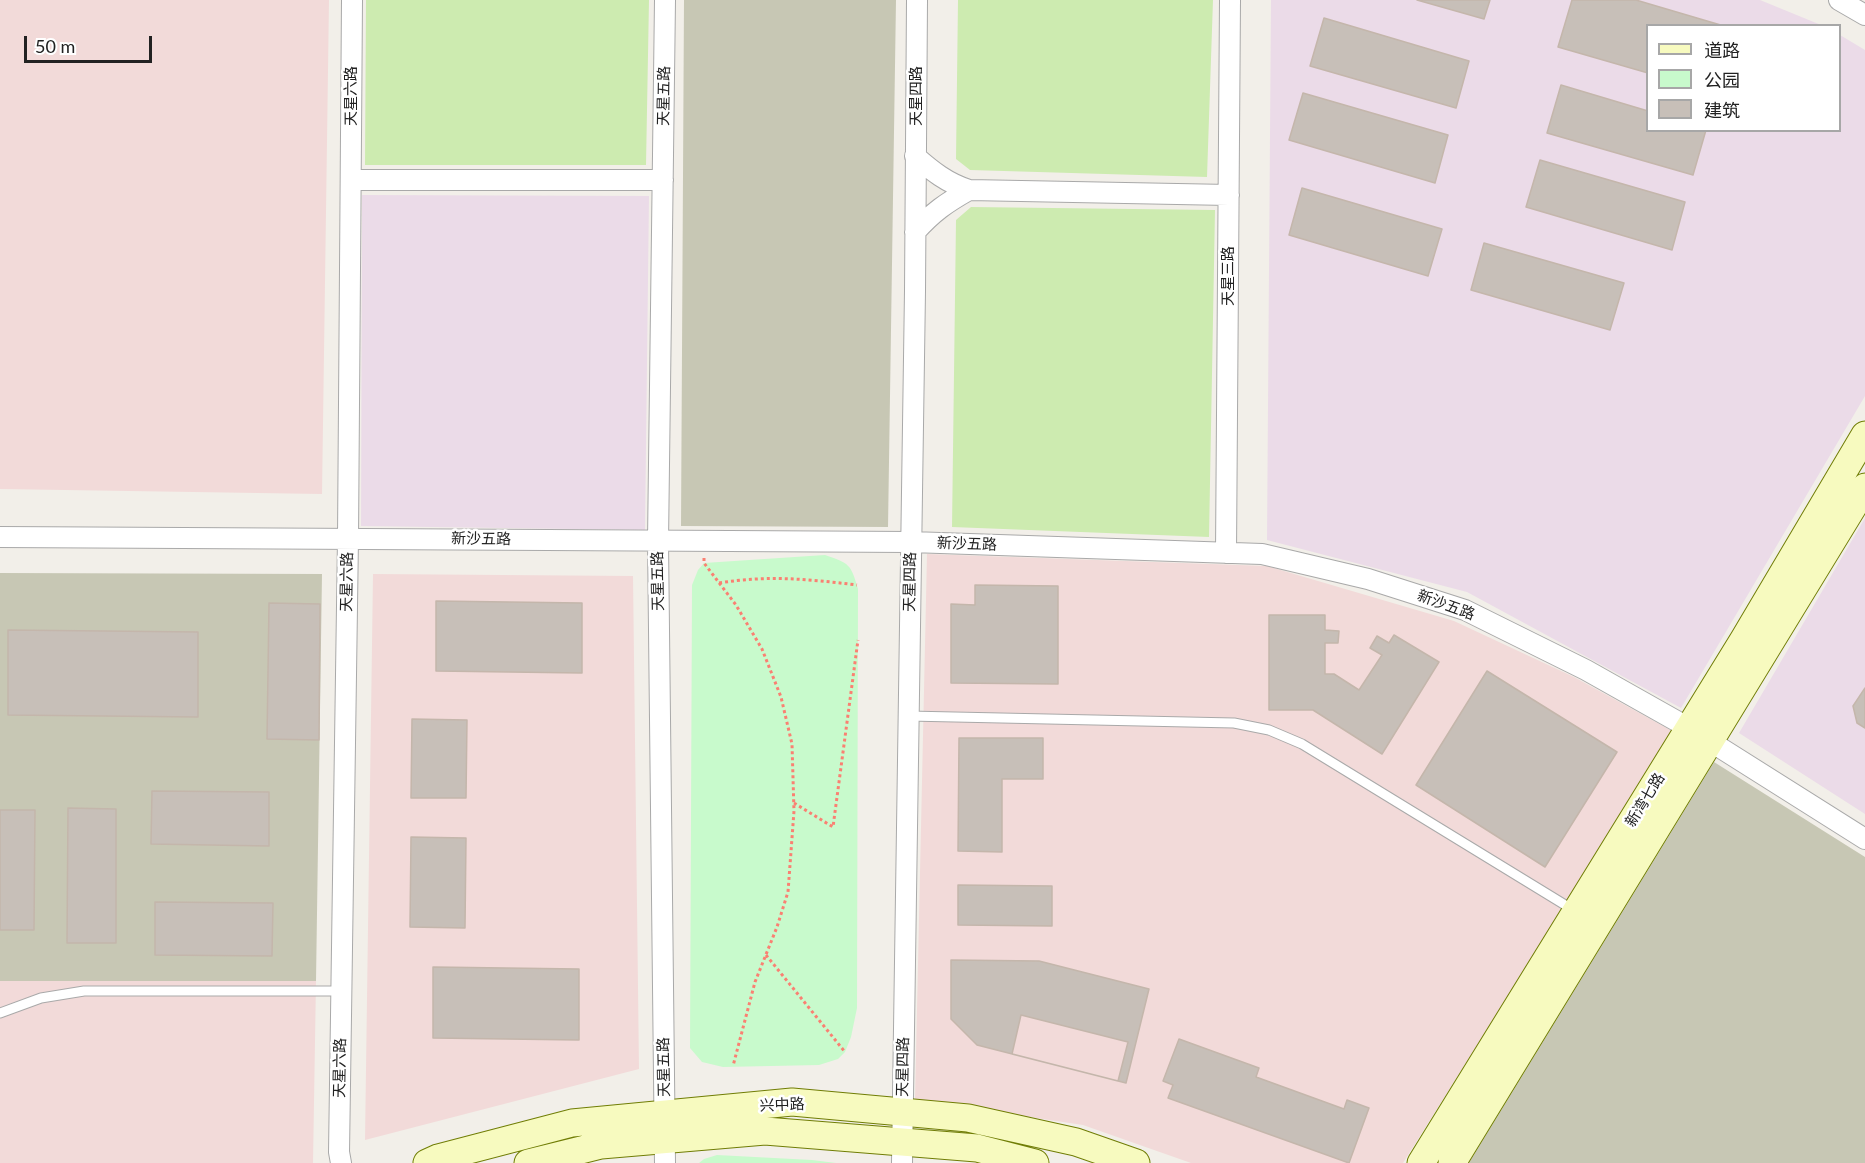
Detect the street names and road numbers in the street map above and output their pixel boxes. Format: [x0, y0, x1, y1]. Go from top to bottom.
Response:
street label: 天星六路 [342, 66, 360, 126]
street label: 天星五路 [654, 66, 674, 126]
street label: 天星四路 [907, 66, 925, 126]
street label: 天星三路 [1219, 246, 1237, 306]
street label: 新沙五路 [451, 529, 511, 549]
street label: 新沙五路 [937, 534, 997, 554]
street label: 天星五路 [648, 551, 668, 611]
street label: 天星六路 [337, 552, 357, 612]
street label: 天星四路 [900, 552, 920, 612]
street label: 新沙五路 [1415, 586, 1477, 624]
street label: 新湾七路 [1621, 770, 1669, 830]
street label: 天星五路 [654, 1037, 674, 1097]
street label: 天星四路 [893, 1037, 913, 1097]
street label: 天星六路 [330, 1038, 350, 1098]
street label: 兴中路 [759, 1095, 805, 1115]

